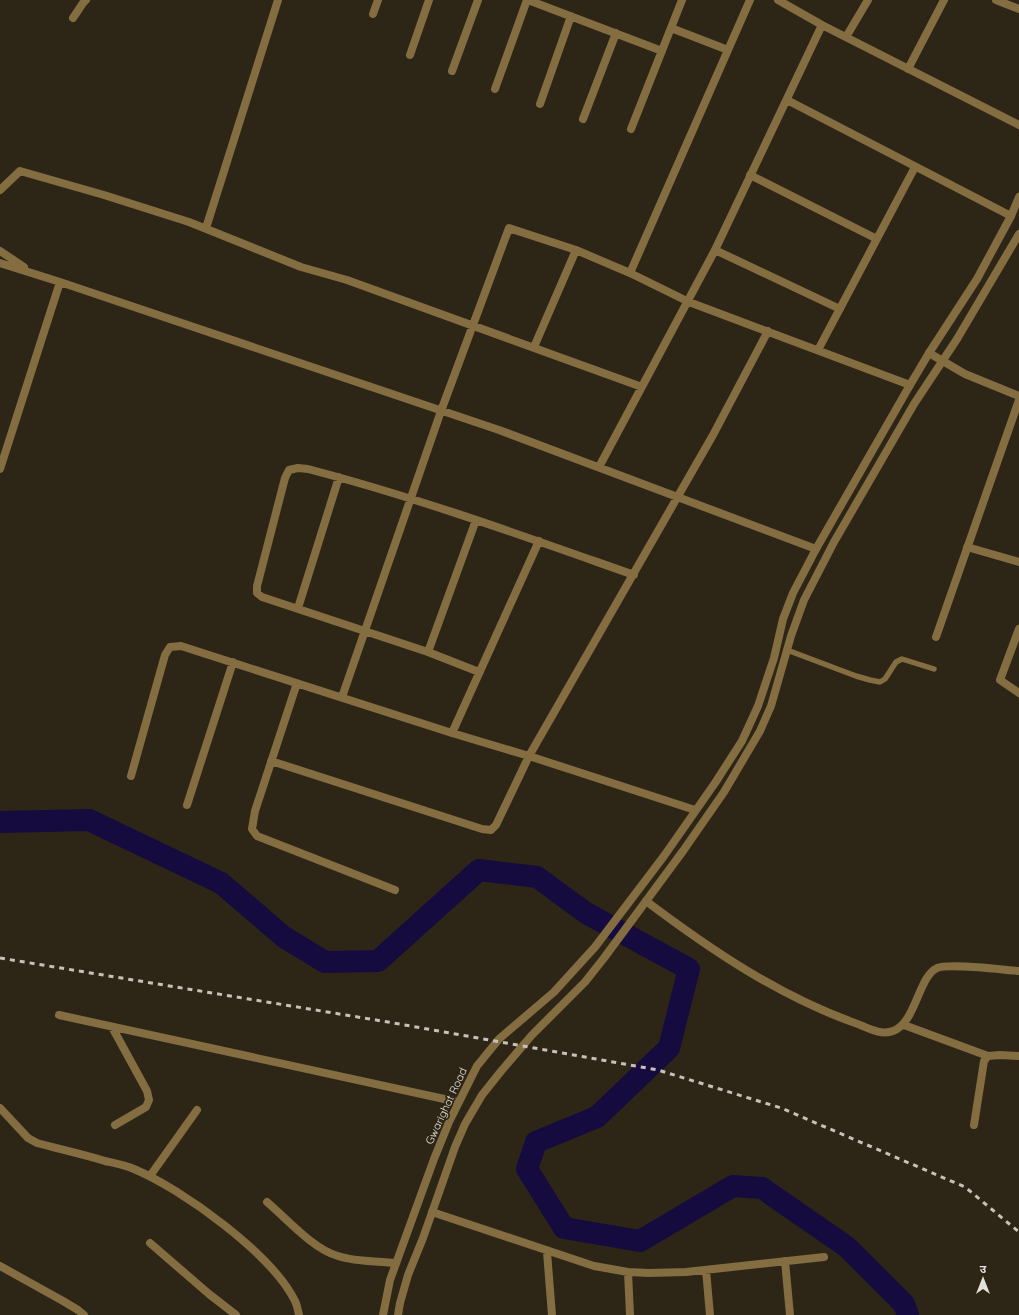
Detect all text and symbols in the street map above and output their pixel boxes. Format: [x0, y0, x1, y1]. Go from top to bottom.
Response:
street label: Gwarighat Road [422, 1065, 470, 1147]
north arrow [963, 1259, 1003, 1299]
text: उ [980, 1262, 987, 1276]

